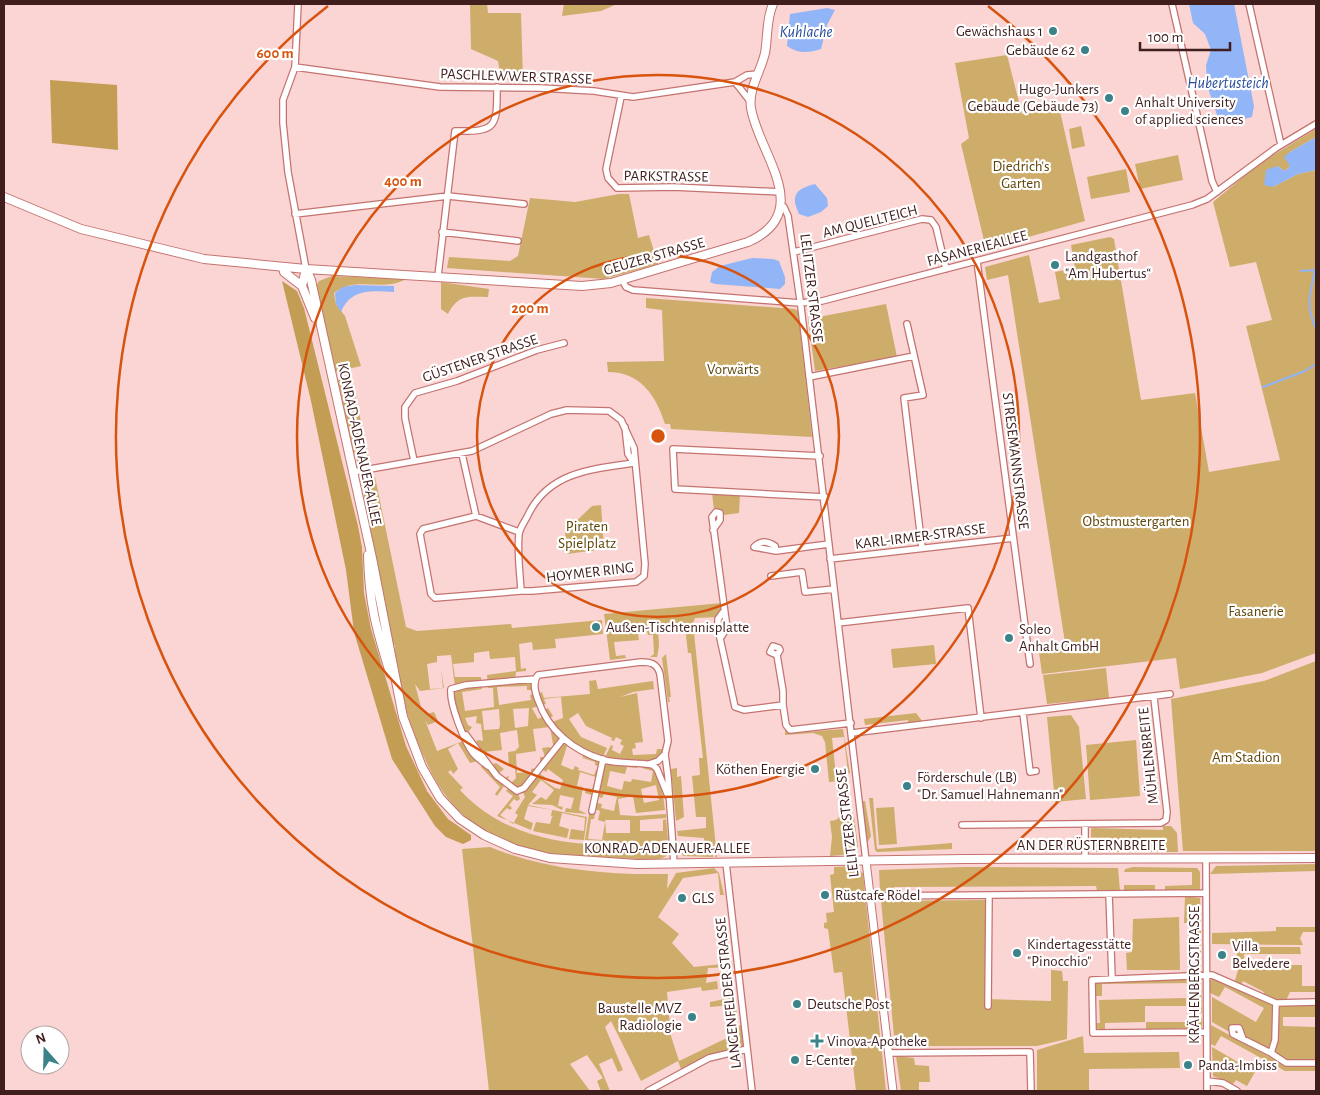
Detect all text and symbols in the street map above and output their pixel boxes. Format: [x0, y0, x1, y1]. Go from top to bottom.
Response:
scale bar [1140, 20, 1230, 52]
water label: Kuhlache [779, 24, 833, 40]
place label: Gewächshaus 1 [956, 24, 1043, 39]
marker: Gewächshaus 1 [1047, 25, 1059, 37]
text: 100 m [1148, 30, 1183, 45]
place label: Gebäude 62 [1006, 43, 1075, 58]
marker: Gebäude 62 [1079, 44, 1091, 56]
text: 600 m [256, 46, 294, 61]
street label: PASCHLEWWER STRASSE [440, 66, 592, 87]
water label: Hubertusteich [1187, 75, 1269, 91]
place label: Hugo-Junkers Gebäude (Gebäude 73) [968, 82, 1099, 114]
marker: Hugo-Junkers Gebäude (Gebäude 73) [1103, 92, 1115, 104]
place label: Anhalt University of applied sciences [1135, 95, 1244, 127]
marker: Anhalt University of applied sciences [1119, 105, 1131, 117]
park label: Diedrich's Garten [992, 159, 1050, 191]
street label: PARKSTRASSE [623, 168, 709, 185]
text: 400 m [384, 174, 422, 189]
street label: AM QUELLTEICH [821, 202, 919, 241]
street label: FASANERIEALLEE [925, 228, 1029, 269]
street label: LELITZER STRASSE [797, 233, 826, 343]
street label: GEUZER STRASSE [602, 235, 706, 278]
place label: Landgasthof "Am Hubertus“ [1065, 249, 1152, 281]
marker: Landgasthof "Am Hubertus“ [1049, 259, 1061, 271]
text: 200 m [511, 301, 549, 316]
street label: GÜSTENER STRASSE [420, 330, 540, 385]
street label: KONRAD-ADENAUER-ALLEE [335, 361, 384, 527]
park label: Vorwärts [707, 362, 759, 377]
street label: STRESEMANNSTRASSE [1000, 392, 1031, 530]
centre of rings [649, 427, 667, 445]
park label: Obstmustergarten [1082, 514, 1190, 529]
park label: Piraten Spielplatz [558, 519, 616, 551]
street label: KARL-IRMER-STRASSE [854, 521, 986, 552]
street label: HOYMER RING [545, 560, 635, 585]
park label: Fasanerie [1228, 604, 1284, 619]
place label: Außen-Tischtennisplatte [606, 620, 749, 635]
marker: Außen-Tischtennisplatte [590, 621, 602, 633]
place label: Soleo Anhalt GmbH [1019, 622, 1099, 654]
marker: Soleo Anhalt GmbH [1003, 632, 1015, 644]
street label: MÜHLENBREITE [1134, 707, 1161, 805]
park label: Am Stadion [1212, 750, 1280, 765]
place label: Köthen Energie [716, 762, 805, 777]
marker: Köthen Energie [809, 763, 821, 775]
street label: LELITZER STRASSE [833, 768, 862, 878]
place label: Förderschule (LB) "Dr. Samuel Hahnemann" [917, 770, 1063, 802]
marker: Förderschule (LB) "Dr. Samuel Hahnemann" [901, 780, 913, 792]
street label: AN DER RÜSTERNBREITE [1017, 836, 1165, 853]
street label: KONRAD-ADENAUER-ALLEE [584, 841, 750, 856]
place label: Rüstcafe Rödel [835, 888, 920, 903]
marker: Rüstcafe Rödel [819, 889, 831, 901]
place label: GLS [692, 891, 714, 906]
marker: GLS [676, 892, 688, 904]
street label: KRÄHENBERGSTRASSE [1186, 906, 1202, 1044]
street label: LANGENFELDER STRASSE [713, 917, 744, 1069]
place label: Kindertagesstätte "Pinocchio" [1027, 937, 1131, 969]
place label: Villa Belvedere [1232, 939, 1290, 971]
marker: Kindertagesstätte "Pinocchio" [1011, 947, 1023, 959]
marker: Villa Belvedere [1216, 949, 1228, 961]
place label: Deutsche Post [807, 997, 890, 1012]
marker: Deutsche Post [791, 998, 803, 1010]
place label: Baustelle MVZ Radiologie [597, 1001, 682, 1033]
marker: Baustelle MVZ Radiologie [686, 1011, 698, 1023]
north arrow [20, 1025, 70, 1075]
text: N [34, 1030, 48, 1047]
place label: Vinova-Apotheke [827, 1034, 927, 1049]
marker: Vinova-Apotheke [811, 1035, 823, 1047]
place label: E-Center [805, 1053, 855, 1068]
marker: E-Center [789, 1054, 801, 1066]
place label: Panda-Imbiss [1198, 1058, 1277, 1073]
marker: Panda-Imbiss [1182, 1059, 1194, 1071]

